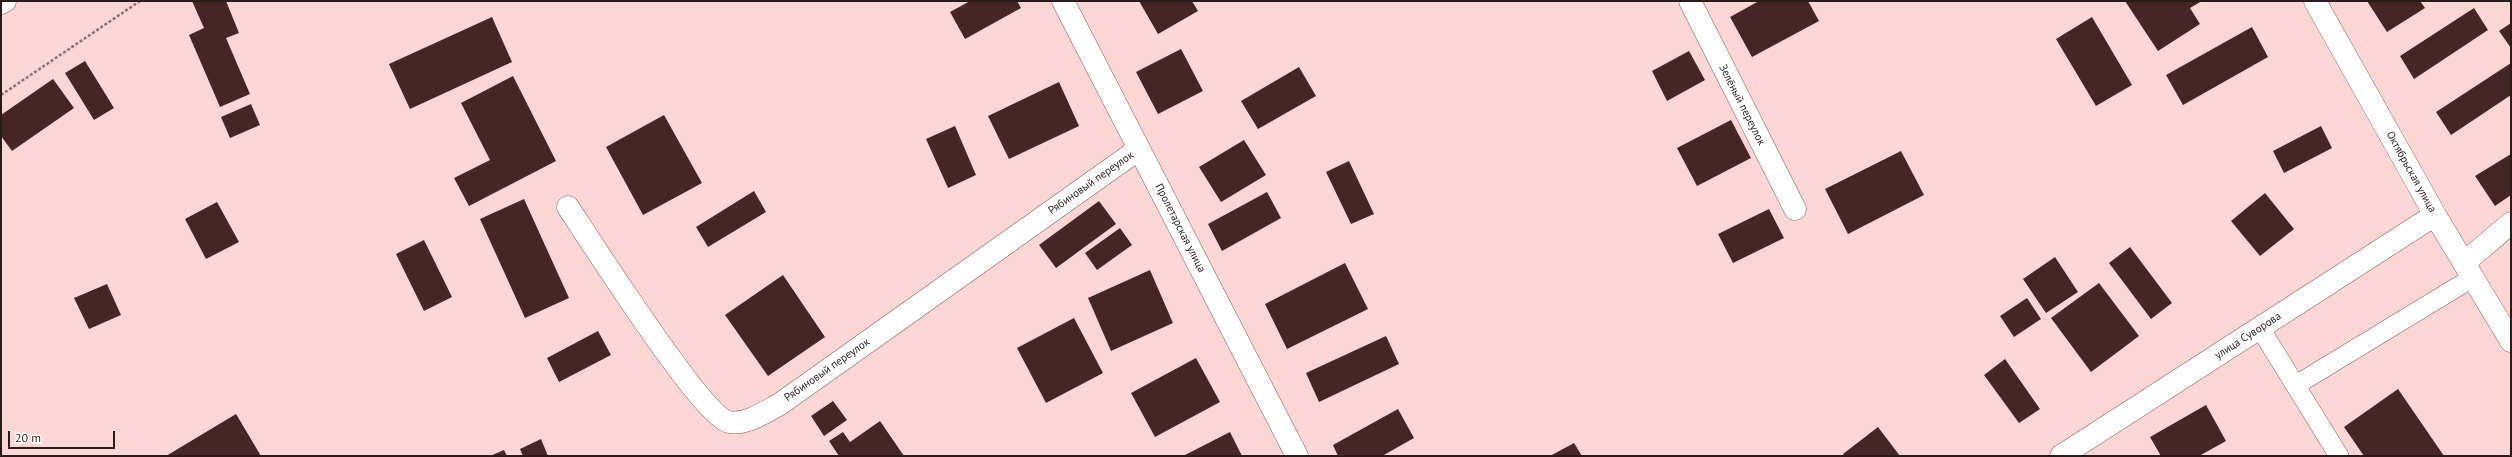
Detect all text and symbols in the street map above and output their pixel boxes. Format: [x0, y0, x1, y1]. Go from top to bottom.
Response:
street label: Зелёный переулок [1716, 62, 1768, 148]
street label: Октябрьская улица [2383, 129, 2439, 215]
street label: Рябиновый переулок [1046, 149, 1136, 217]
street label: Пролетарская улица [1152, 181, 1208, 275]
street label: улица Суворова [2212, 310, 2284, 362]
street label: Рябиновый переулок [782, 336, 872, 404]
scale bar [10, 423, 117, 449]
text: 20 m [15, 430, 41, 445]

